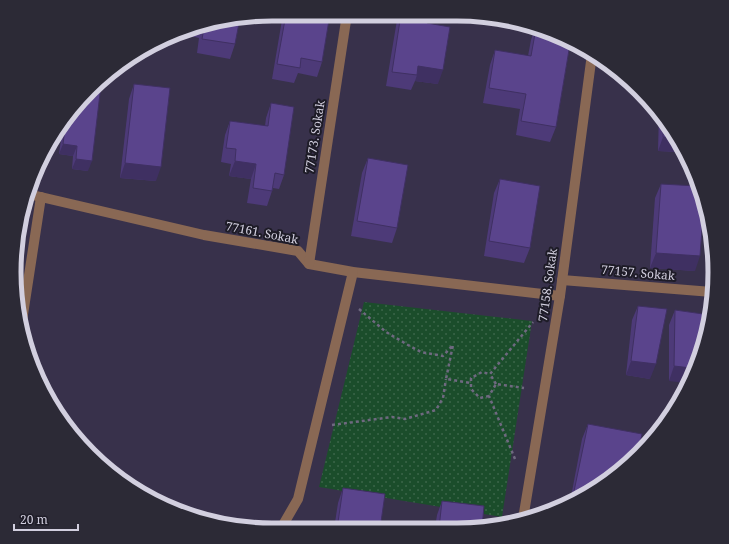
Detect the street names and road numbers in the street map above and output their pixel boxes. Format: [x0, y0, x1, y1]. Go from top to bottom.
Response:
street label: 77173. Sokak [300, 98, 329, 175]
street label: 77161. Sokak [224, 217, 301, 248]
street label: 77158. Sokak [534, 246, 561, 323]
street label: 77157. Sokak [600, 261, 677, 284]

